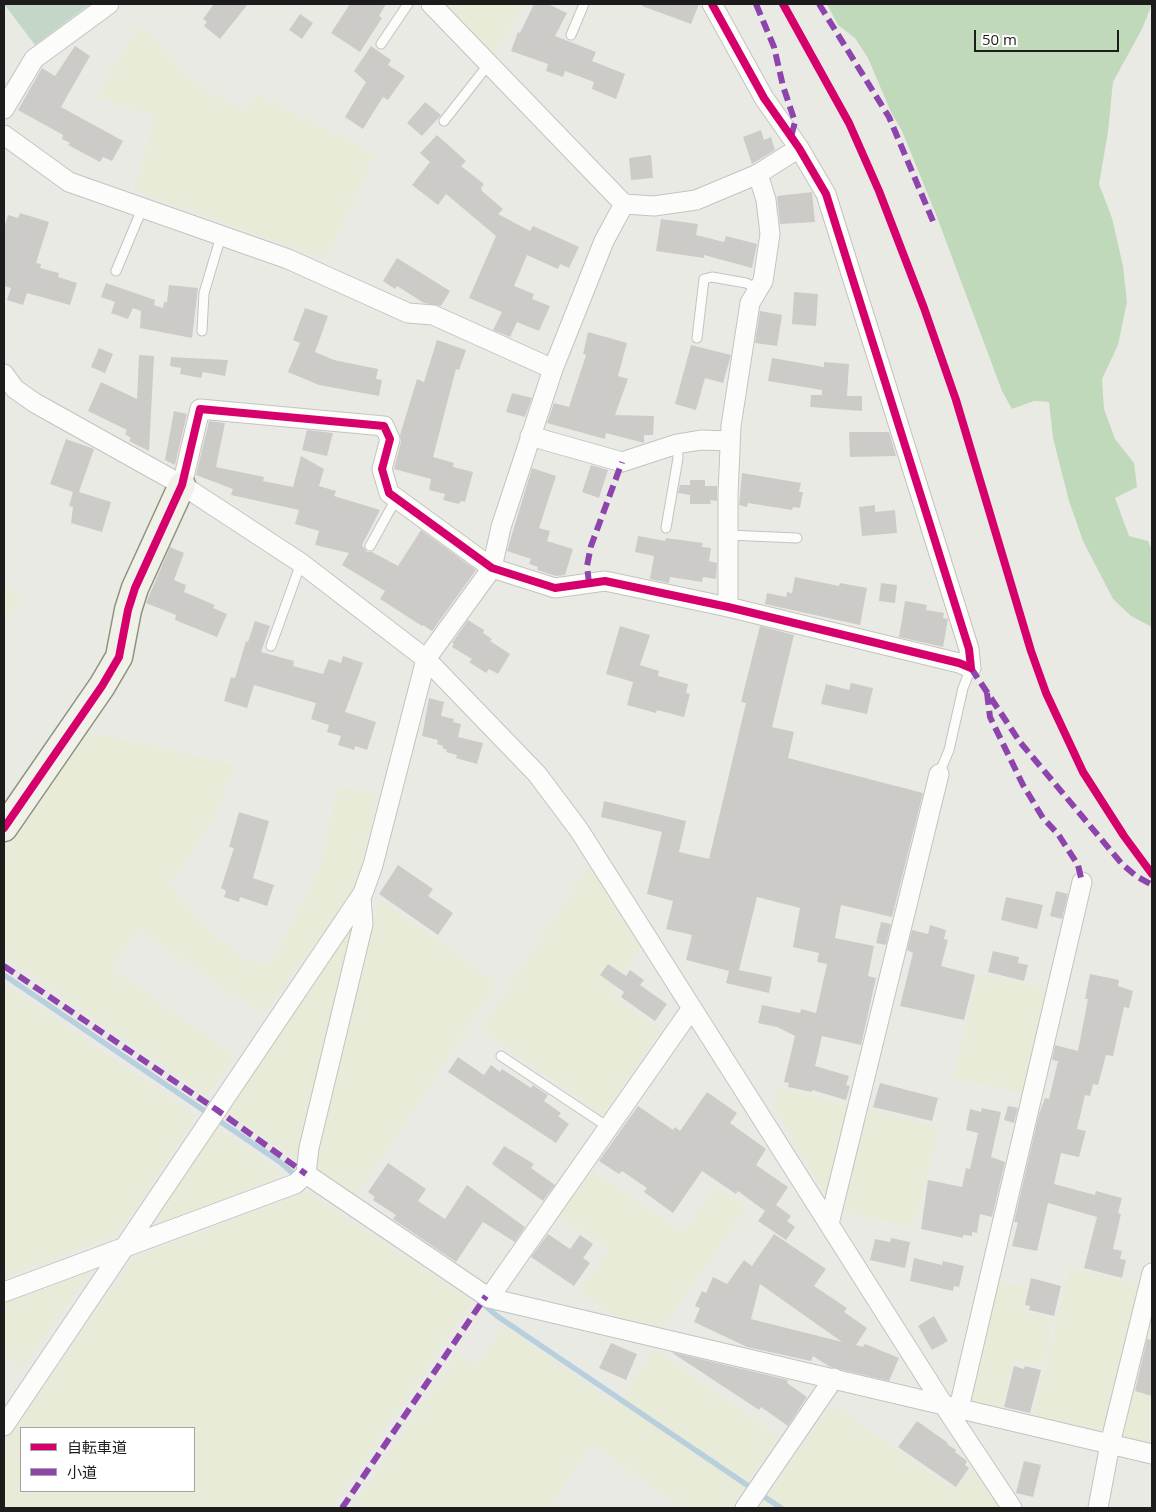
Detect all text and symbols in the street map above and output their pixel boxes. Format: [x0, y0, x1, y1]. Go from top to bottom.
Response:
scale bar [976, 20, 1121, 52]
text: 50 m [982, 29, 1017, 49]
legend [20, 1427, 195, 1492]
text: 自転車道 [67, 1437, 127, 1457]
text: 小道 [67, 1462, 97, 1482]

